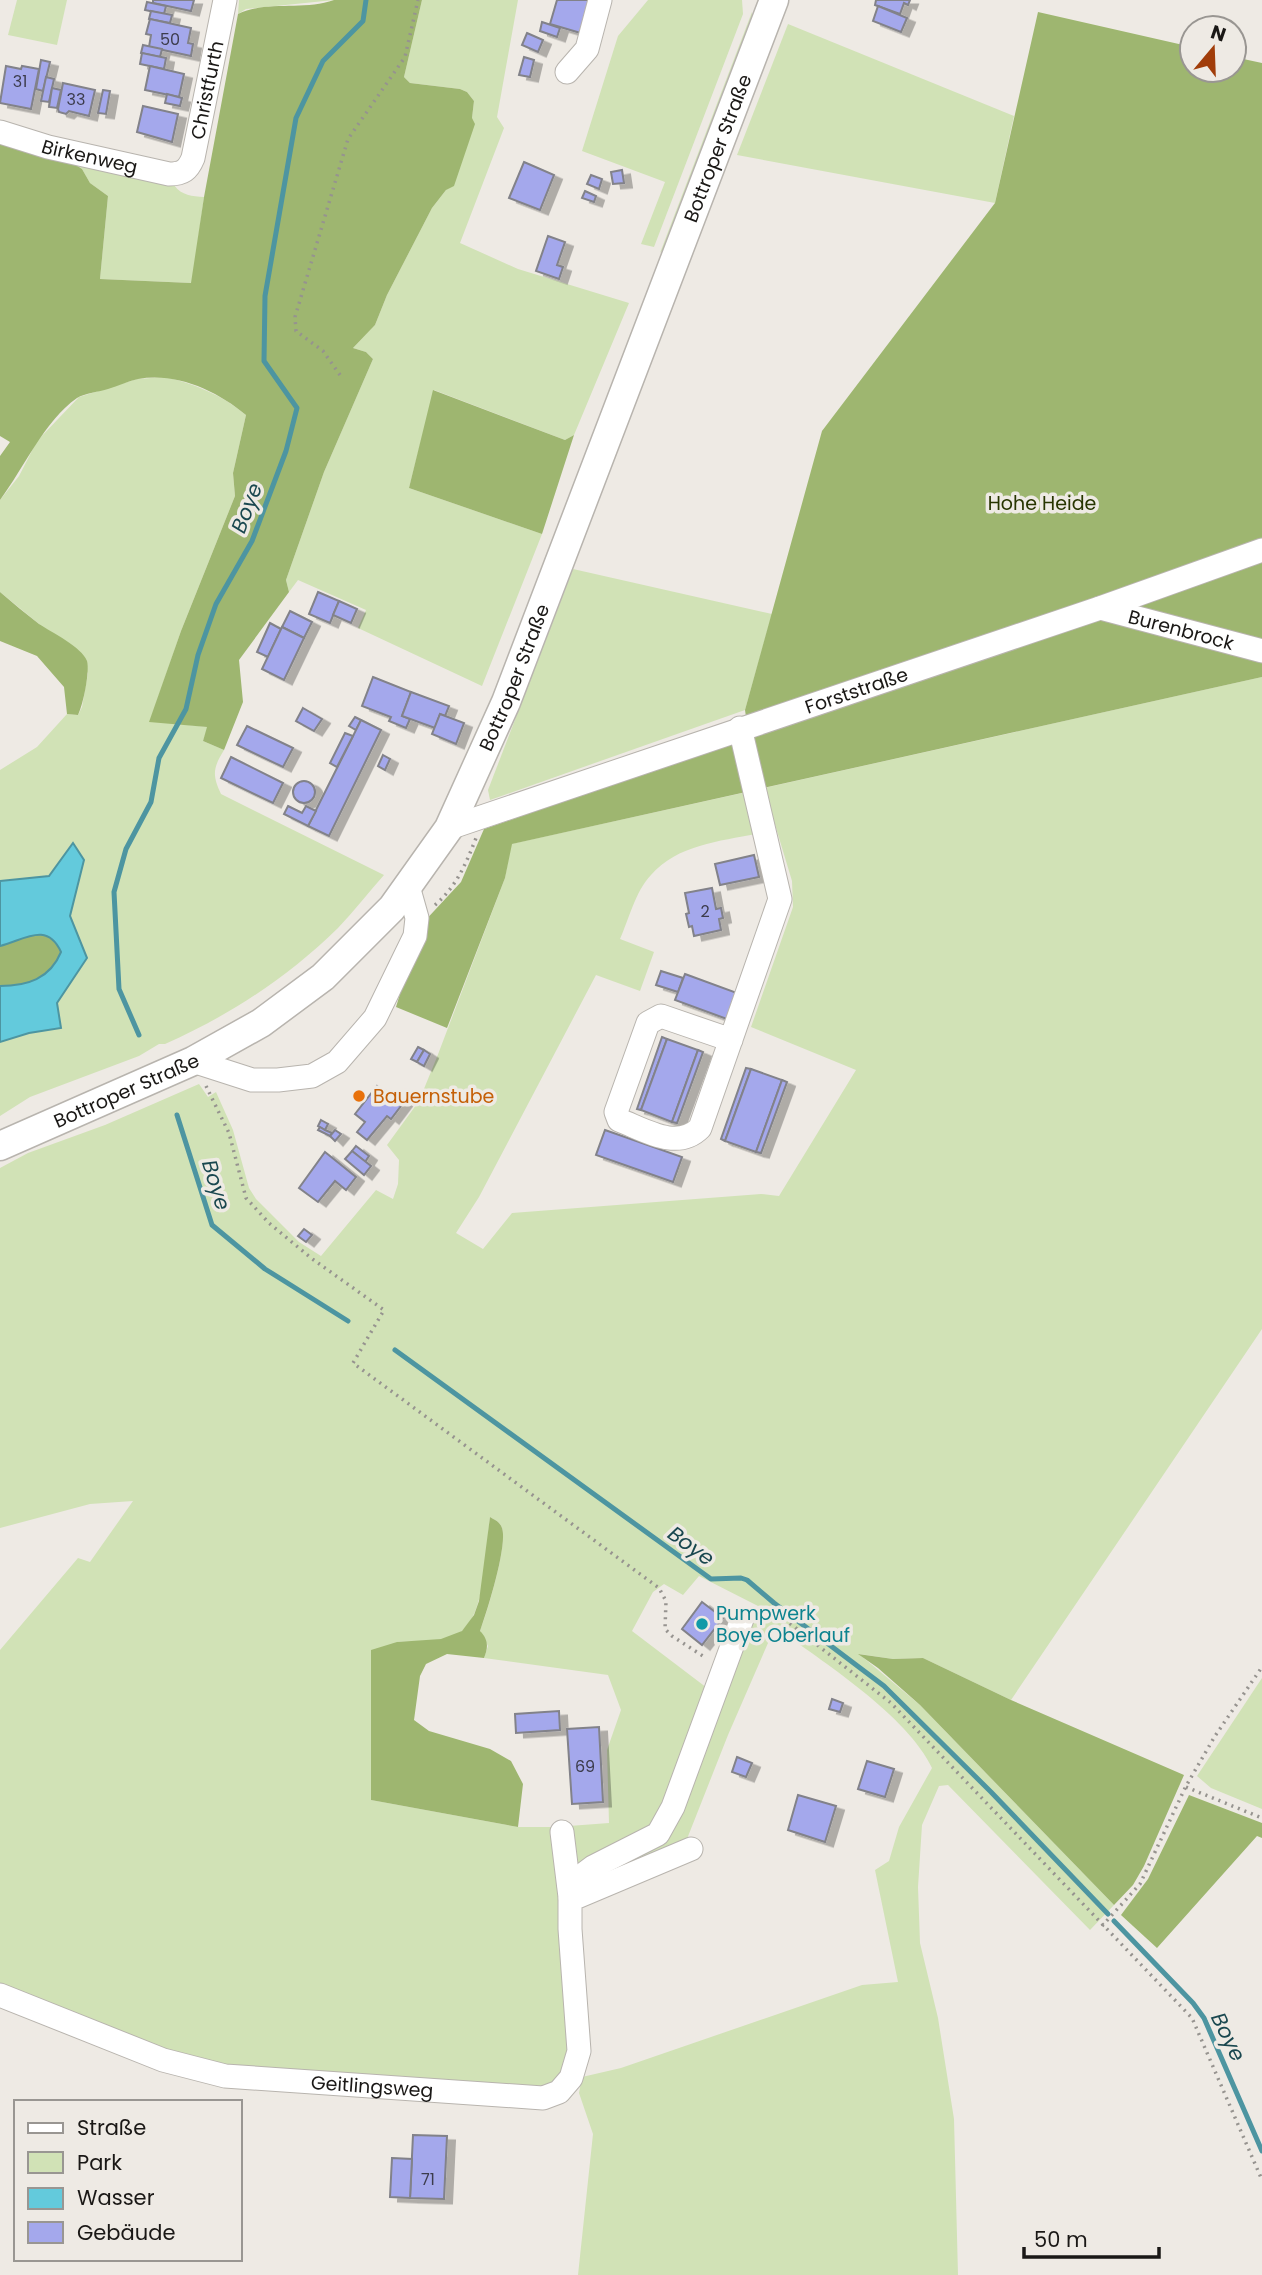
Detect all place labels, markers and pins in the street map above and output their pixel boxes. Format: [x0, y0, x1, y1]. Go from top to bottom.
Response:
place label: Bauernstube [373, 1083, 494, 1110]
marker: Bauernstube [351, 1088, 367, 1104]
place label: Pumpwerk Boye Oberlauf [716, 1600, 850, 1649]
marker: Pumpwerk Boye Oberlauf [694, 1616, 710, 1632]

